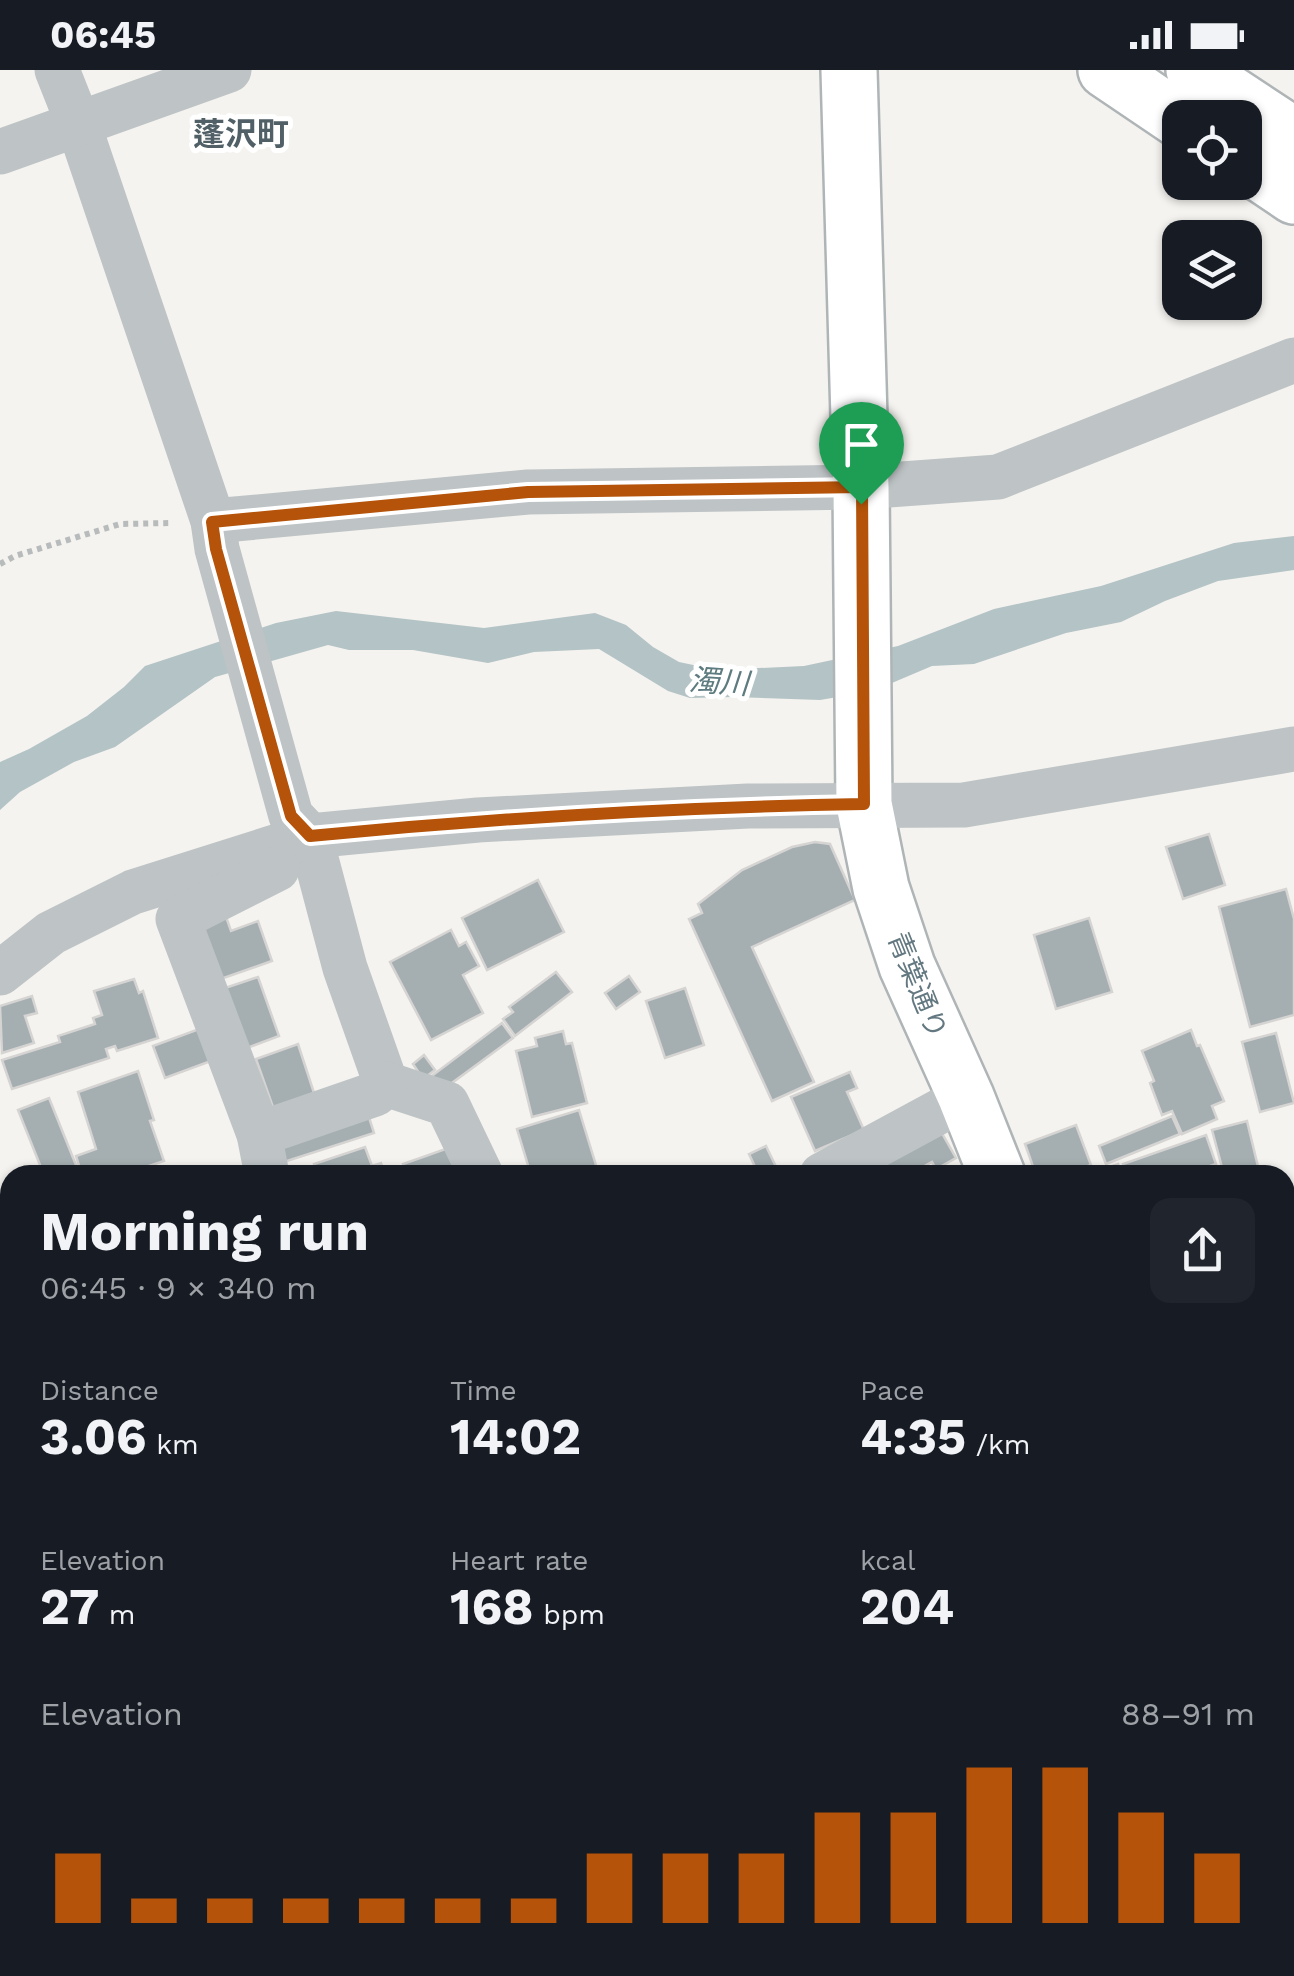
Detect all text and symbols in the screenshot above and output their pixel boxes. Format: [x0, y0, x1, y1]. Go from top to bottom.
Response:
text: 06:45 [50, 13, 156, 57]
map controls [1162, 100, 1262, 320]
button: locate [1162, 100, 1262, 200]
district label: 蓬沢町 [193, 115, 289, 153]
button: layers [1162, 220, 1262, 320]
pin [819, 402, 904, 505]
icon: arrive [834, 417, 889, 472]
water label: 濁川 [688, 662, 753, 701]
street label: 青葉通り [881, 927, 954, 1043]
button: share [1150, 1198, 1255, 1303]
text: Morning run [40, 1199, 369, 1263]
text: 06:45 · 9 × 340 m [40, 1269, 316, 1307]
text: Distance [40, 1374, 159, 1407]
text: Time [450, 1374, 517, 1407]
text: Pace [860, 1374, 925, 1407]
text: 3.06 [40, 1407, 147, 1466]
text: 14:02 [450, 1407, 581, 1466]
text: 4:35 [860, 1407, 966, 1466]
text: km [147, 1428, 199, 1461]
text: /km [966, 1428, 1031, 1461]
text: Elevation [40, 1544, 165, 1577]
text: Heart rate [450, 1544, 588, 1577]
text: kcal [860, 1544, 915, 1577]
text: 27 [40, 1577, 99, 1636]
text: 168 [450, 1577, 534, 1636]
text: 204 [860, 1577, 954, 1636]
text: m [99, 1598, 136, 1631]
text: bpm [534, 1598, 605, 1631]
text: Elevation [40, 1695, 183, 1733]
text: 88–91 m [1121, 1695, 1255, 1733]

